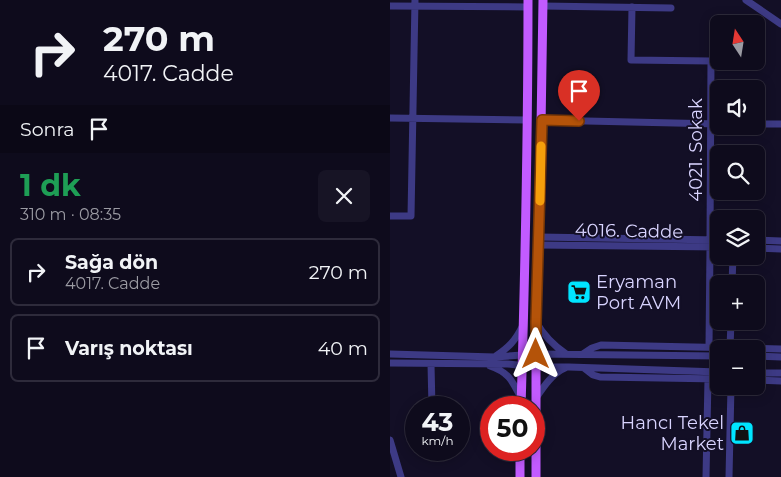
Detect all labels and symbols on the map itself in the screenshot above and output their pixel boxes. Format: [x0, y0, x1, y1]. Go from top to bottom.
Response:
north arrow [710, 15, 765, 70]
pin [558, 70, 600, 121]
street label: 4021. Sokak [685, 98, 707, 202]
street label: 4016. Cadde [575, 219, 684, 243]
place label: Eryaman Port AVM [596, 271, 681, 314]
supermarket icon: Eryaman Port AVM [566, 279, 592, 305]
position arrow [509, 327, 561, 379]
speed limit sign: 50 [480, 396, 545, 461]
place label: Hancı Tekel Market [621, 412, 724, 455]
shop icon: Hancı Tekel Market [729, 420, 755, 446]

